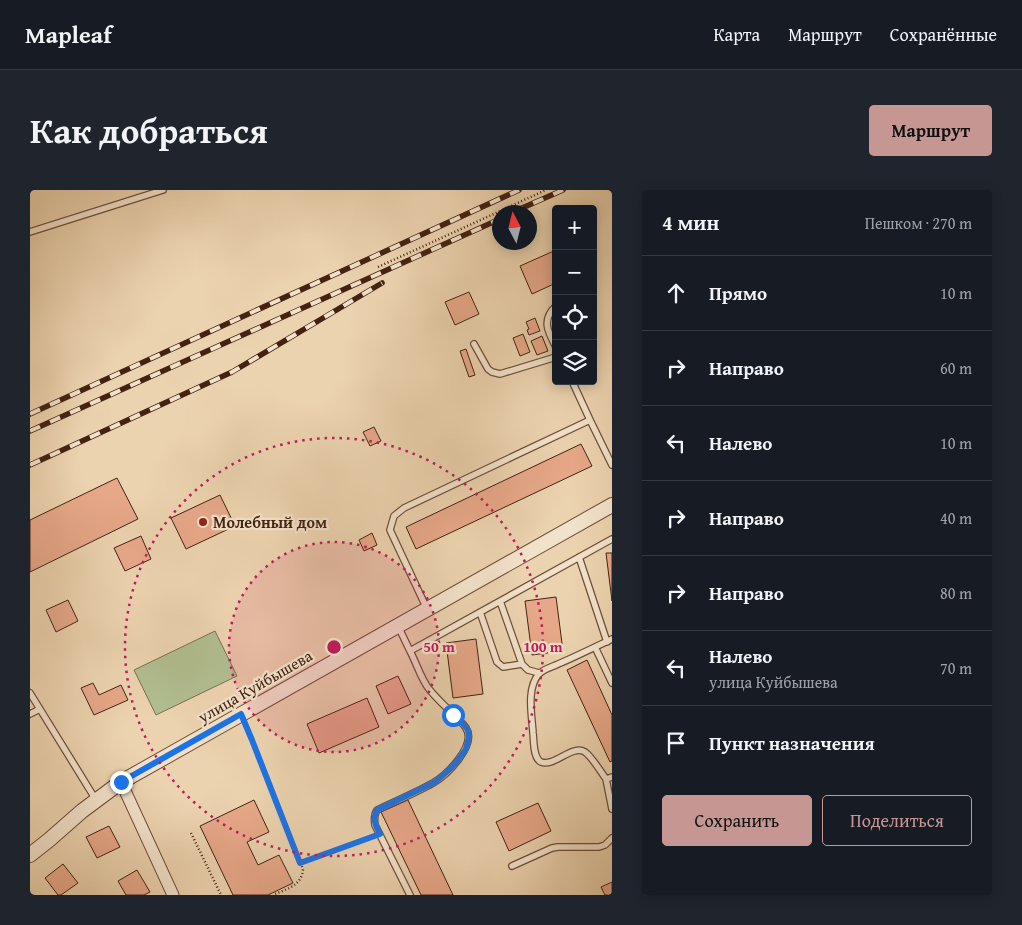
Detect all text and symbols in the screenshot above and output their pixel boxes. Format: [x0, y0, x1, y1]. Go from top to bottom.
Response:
text: Mapleaf [25, 17, 112, 52]
text: Карта [714, 21, 760, 48]
text: Маршрут [788, 21, 862, 48]
text: Сохранённые [890, 21, 997, 48]
text: Как добраться [30, 105, 268, 156]
button: Маршрут [869, 105, 992, 156]
north arrow [492, 205, 537, 250]
map controls [552, 205, 597, 385]
button: + [552, 205, 597, 250]
text: 4 мин [662, 207, 719, 238]
text: Пешком · 270 m [865, 211, 972, 235]
button: − [552, 250, 597, 295]
icon: ahead [662, 279, 690, 307]
text: Прямо [709, 279, 767, 307]
text: 10 m [940, 281, 972, 305]
button: locate [552, 295, 597, 340]
button: layers [552, 340, 597, 385]
icon: right [662, 354, 690, 382]
text: Направо [709, 354, 784, 382]
text: 60 m [940, 356, 972, 380]
icon: left [662, 429, 690, 457]
text: Налево [709, 429, 772, 457]
text: 10 m [940, 431, 972, 455]
icon: right [662, 504, 690, 532]
text: Направо [709, 504, 784, 532]
text: 40 m [940, 506, 972, 530]
place label: Молебный дом [213, 510, 327, 534]
marker: Молебный дом [197, 516, 209, 528]
icon: right [662, 579, 690, 607]
text: Направо [709, 579, 784, 607]
text: 80 m [940, 581, 972, 605]
text: 50 m [423, 636, 455, 657]
text: 100 m [523, 636, 563, 657]
centre of rings [325, 638, 343, 656]
text: Налево [709, 642, 772, 670]
street label: улица Куйбышева [192, 643, 317, 729]
icon: left [662, 654, 690, 682]
text: 70 m [940, 656, 972, 680]
text: улица Куйбышева [709, 670, 838, 694]
route start [442, 704, 465, 727]
icon: arrive [662, 729, 690, 757]
text: Пункт назначения [709, 729, 875, 757]
route end [110, 771, 133, 794]
button: Сохранить [662, 795, 812, 846]
button: Поделиться [822, 795, 972, 846]

